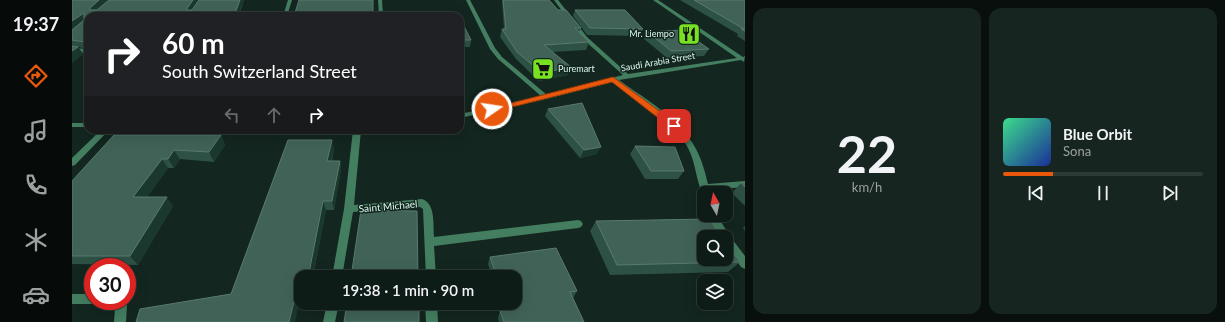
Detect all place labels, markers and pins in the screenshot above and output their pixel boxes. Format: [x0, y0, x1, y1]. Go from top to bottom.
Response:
restaurant icon: Mr. Liempo [676, 21, 702, 47]
place label: Mr. Liempo [629, 28, 674, 39]
supermarket icon: Puremart [530, 56, 556, 82]
place label: Puremart [558, 63, 595, 74]
pin [657, 109, 691, 143]

